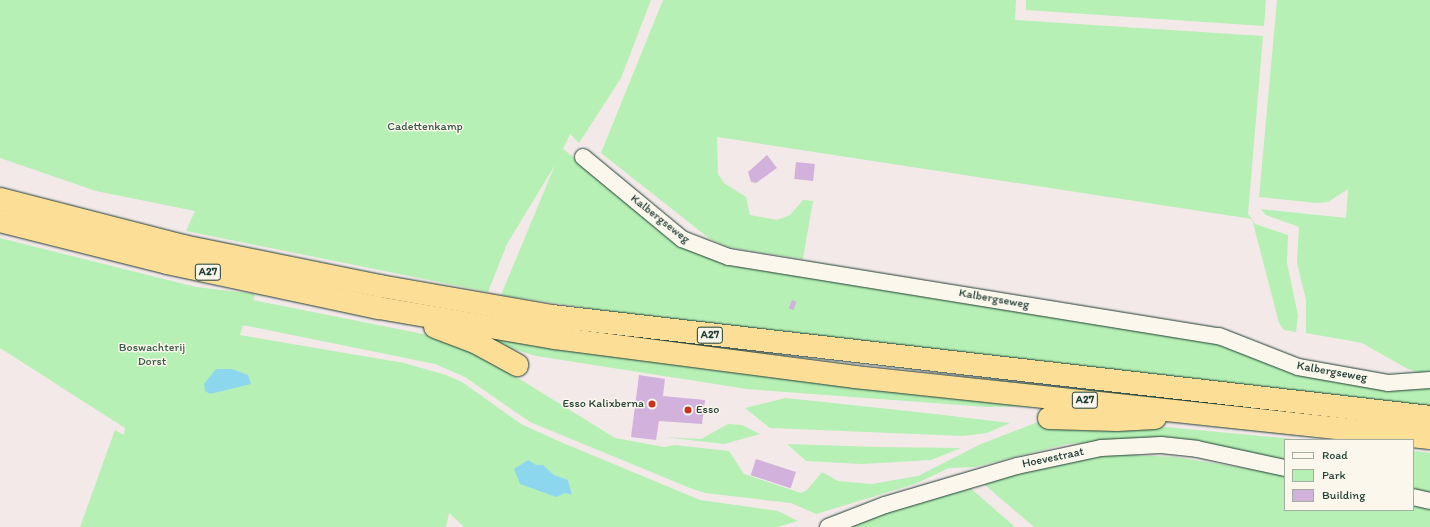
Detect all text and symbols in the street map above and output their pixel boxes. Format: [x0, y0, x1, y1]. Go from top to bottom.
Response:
park label: Cadettenkamp [387, 120, 463, 134]
street label: Kalbergseweg [627, 191, 693, 247]
road number: A27 [194, 263, 222, 281]
street label: Kalbergseweg [958, 286, 1030, 312]
road number: A27 [696, 326, 724, 344]
park label: Boswachterij Dorst [119, 341, 185, 369]
street label: Kalbergseweg [1296, 359, 1368, 385]
road number: A27 [1071, 391, 1099, 409]
place label: Esso Kalixberna [562, 397, 644, 411]
marker: Esso Kalixberna [647, 399, 657, 409]
place label: Esso [696, 403, 719, 417]
marker: Esso [683, 405, 693, 415]
legend [1284, 439, 1414, 511]
street label: Hoevestraat [1021, 444, 1085, 472]
text: Road [1322, 448, 1348, 462]
text: Park [1322, 468, 1346, 482]
text: Building [1322, 488, 1365, 502]

